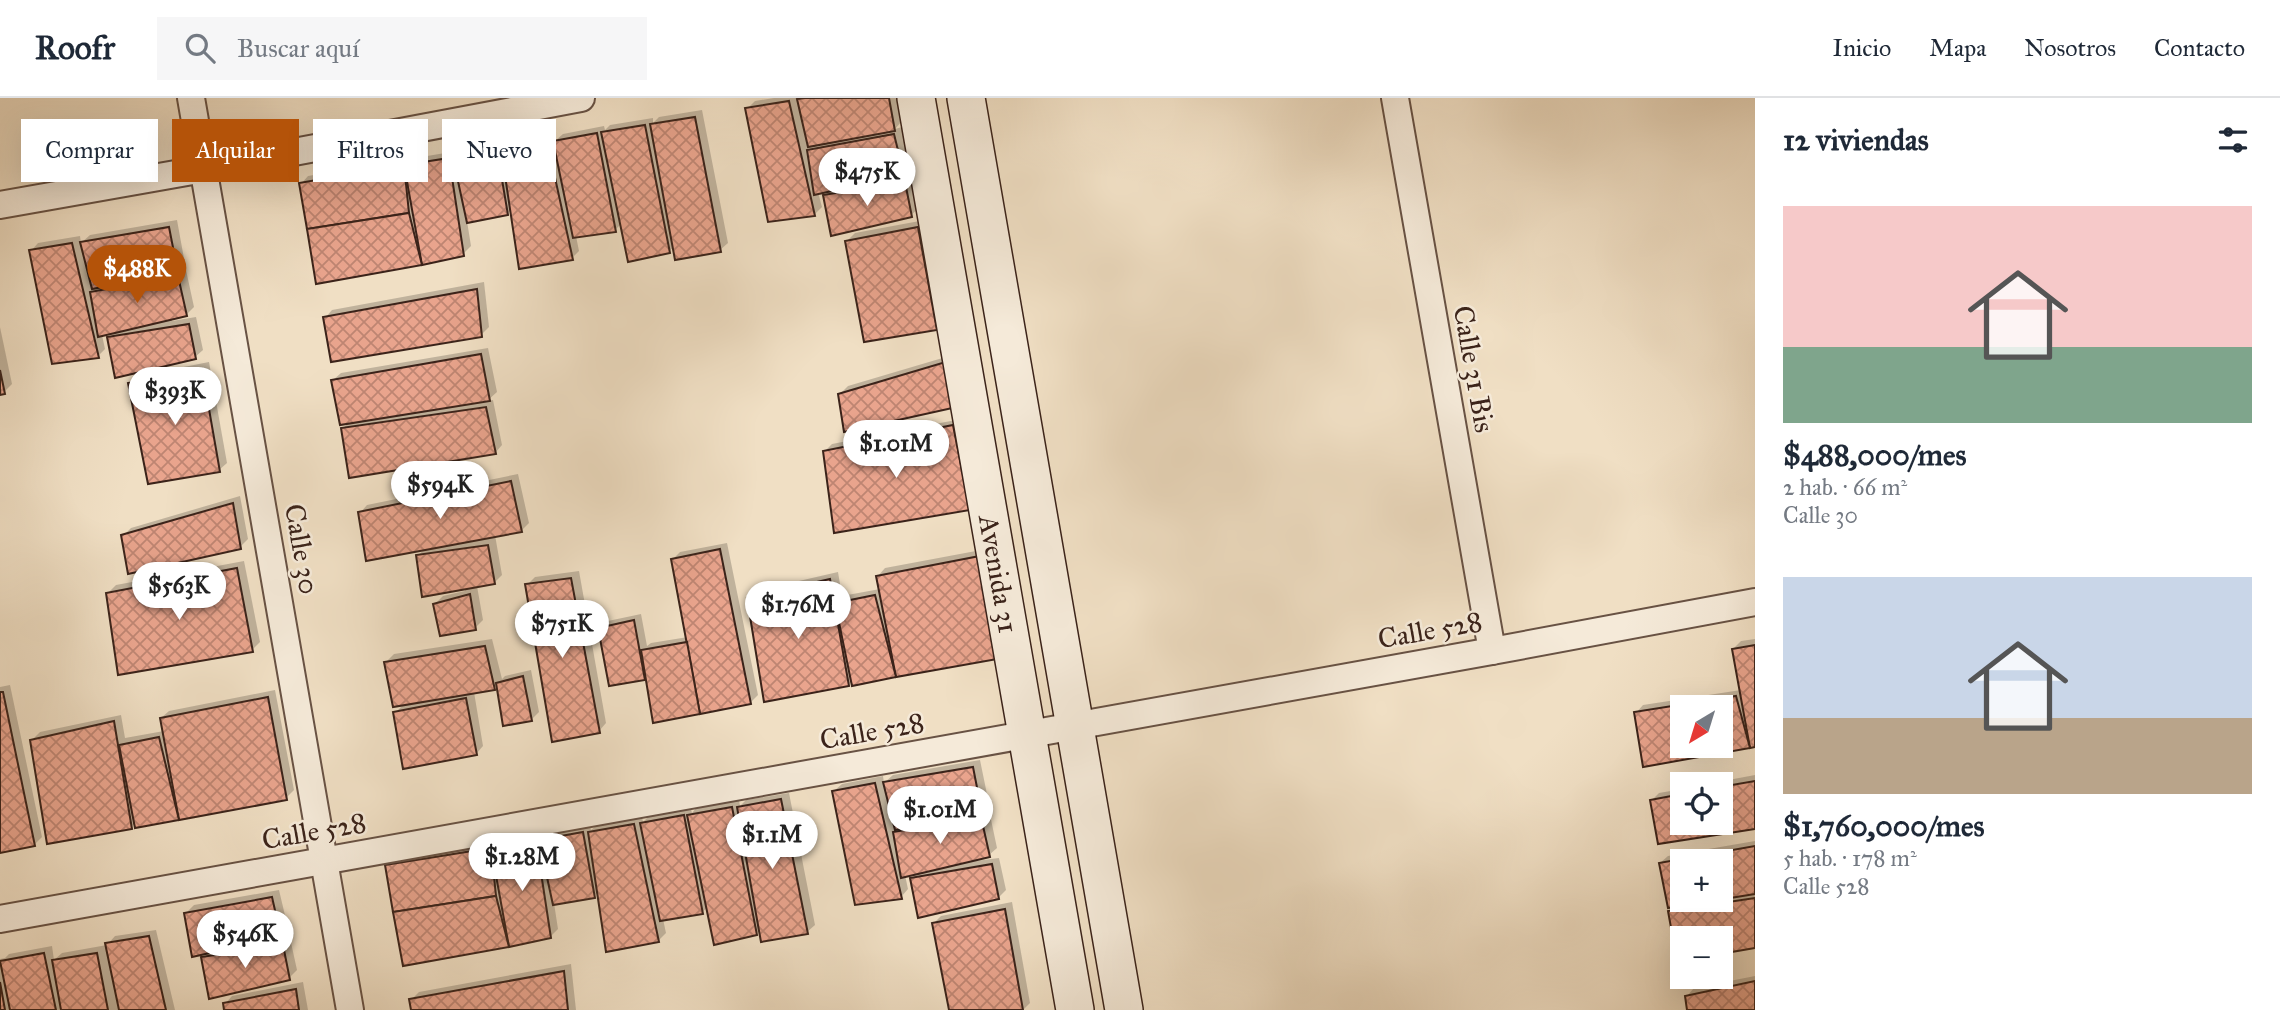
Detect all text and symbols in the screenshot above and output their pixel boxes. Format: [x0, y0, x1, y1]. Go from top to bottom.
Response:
search box [157, 17, 647, 80]
text: Roofr [35, 28, 115, 68]
icon: search [181, 29, 219, 67]
text: Buscar aquí [237, 32, 359, 64]
text: Inicio [1833, 33, 1891, 63]
text: Mapa [1929, 33, 1986, 63]
text: Nosotros [2024, 33, 2116, 63]
text: Contacto [2154, 33, 2245, 63]
chip: Comprar [21, 119, 158, 182]
chip: Alquilar [172, 119, 299, 182]
chip: Filtros [313, 119, 428, 182]
chip: Nuevo [442, 119, 556, 182]
icon: filters [2214, 121, 2252, 159]
text: 12 viviendas [1783, 122, 1929, 158]
pin: $475K [818, 148, 916, 208]
text: $475K [835, 157, 899, 185]
pin: $488K [88, 246, 186, 305]
icon: home [1955, 252, 2081, 378]
text: $488K [103, 254, 171, 282]
street label: Calle 31 Bis [1446, 303, 1502, 435]
pin: $393K [126, 368, 224, 427]
text: $393K [145, 376, 205, 404]
pin: $1.01M [839, 420, 953, 480]
text: $1.01M [859, 429, 933, 457]
text: $488,000/mes [1783, 437, 1966, 473]
pin: $594K [391, 462, 489, 521]
text: $594K [407, 470, 473, 498]
text: 2 hab. · 66 m² [1783, 473, 1907, 501]
street label: Calle 30 [277, 501, 327, 597]
text: Calle 30 [1783, 501, 1858, 529]
street label: Avenida 31 [971, 511, 1026, 636]
pin: $563K [130, 562, 228, 622]
text: $563K [148, 571, 210, 599]
pin: $1.76M [741, 582, 855, 641]
text: $1.76M [761, 590, 835, 618]
pin: $751K [513, 601, 611, 660]
street label: Calle 528 [1375, 604, 1485, 656]
text: $751K [531, 609, 593, 637]
icon: home [1955, 623, 2081, 749]
north arrow [1670, 695, 1732, 758]
map controls [1670, 695, 1733, 989]
street label: Calle 528 [817, 705, 927, 757]
button: locate [1670, 772, 1733, 835]
pin: $1.01M [883, 786, 997, 846]
text: $1.01M [903, 795, 977, 823]
street label: Calle 528 [259, 805, 369, 857]
text: $1,760,000/mes [1783, 808, 1984, 844]
pin: $1.1M [723, 812, 821, 871]
text: $1.1M [742, 820, 802, 848]
pin: $1.28M [465, 834, 579, 893]
text: $1.28M [485, 842, 559, 870]
text: 5 hab. · 178 m² [1783, 844, 1917, 872]
button: + [1670, 849, 1733, 912]
text: Calle 528 [1783, 872, 1870, 900]
pin: $546K [196, 910, 294, 970]
text: $546K [213, 919, 277, 947]
button: − [1670, 926, 1733, 989]

